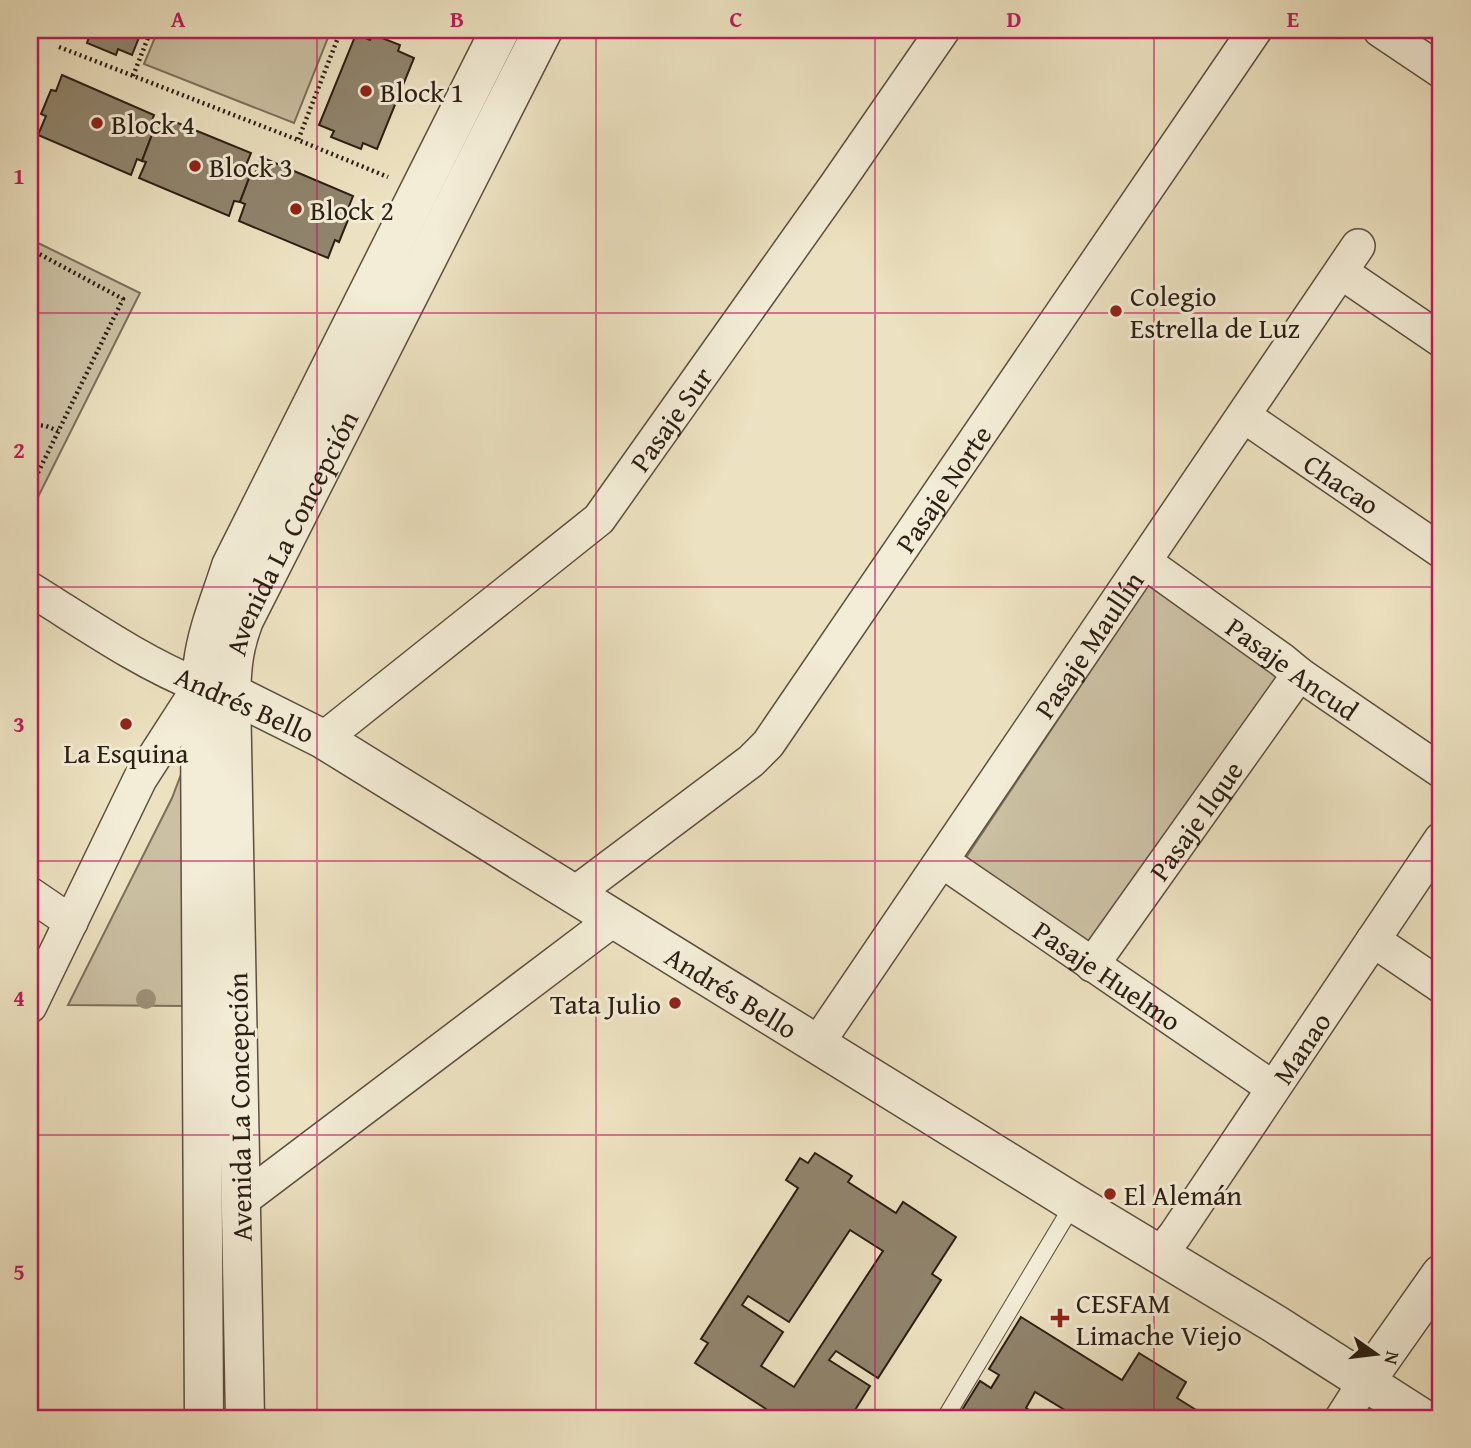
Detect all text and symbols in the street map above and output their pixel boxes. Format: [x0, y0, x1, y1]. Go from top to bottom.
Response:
text: A [171, 2, 186, 35]
text: B [450, 2, 464, 35]
text: C [729, 2, 743, 35]
text: D [1007, 2, 1022, 35]
text: E [1287, 2, 1299, 35]
place label: Block 1 [380, 71, 464, 112]
marker: Block 1 [358, 83, 374, 99]
place label: Block 4 [111, 103, 195, 144]
marker: Block 4 [89, 115, 105, 131]
place label: Block 3 [209, 146, 293, 187]
marker: Block 3 [187, 158, 203, 174]
text: 1 [13, 159, 25, 192]
place label: Block 2 [310, 189, 394, 230]
marker: Block 2 [288, 201, 304, 217]
place label: Colegio Estrella de Luz [1130, 275, 1300, 348]
marker: Colegio Estrella de Luz [1108, 303, 1124, 319]
street label: Pasaje Sur [619, 358, 722, 479]
street label: Avenida La Concepción [214, 403, 368, 659]
street label: Pasaje Norte [884, 416, 1001, 560]
text: 2 [13, 433, 25, 466]
street label: Chacao [1296, 443, 1388, 524]
street label: Pasaje Maullín [1023, 562, 1153, 726]
street label: Pasaje Ancud [1218, 606, 1368, 730]
street label: Andrés Bello [169, 655, 321, 753]
text: 3 [13, 707, 25, 740]
marker: La Esquina [118, 716, 134, 732]
place label: La Esquina [63, 732, 189, 773]
street label: Pasaje Ilque [1138, 751, 1252, 888]
street label: Pasaje Huelmo [1025, 909, 1190, 1040]
street label: Andrés Bello [658, 935, 806, 1048]
street label: Avenida La Concepción [216, 972, 262, 1242]
text: 4 [13, 981, 25, 1014]
place label: Tata Julio [550, 983, 661, 1024]
marker: Tata Julio [667, 995, 683, 1011]
street label: Manao [1262, 1003, 1340, 1092]
place label: El Alemán [1124, 1174, 1242, 1215]
marker: El Alemán [1102, 1186, 1118, 1202]
text: 5 [13, 1255, 25, 1288]
place label: CESFAM Limache Viejo [1076, 1282, 1242, 1355]
marker: CESFAM Limache Viejo [1050, 1308, 1070, 1328]
north arrow [1342, 1318, 1412, 1388]
text: N [1377, 1349, 1408, 1368]

